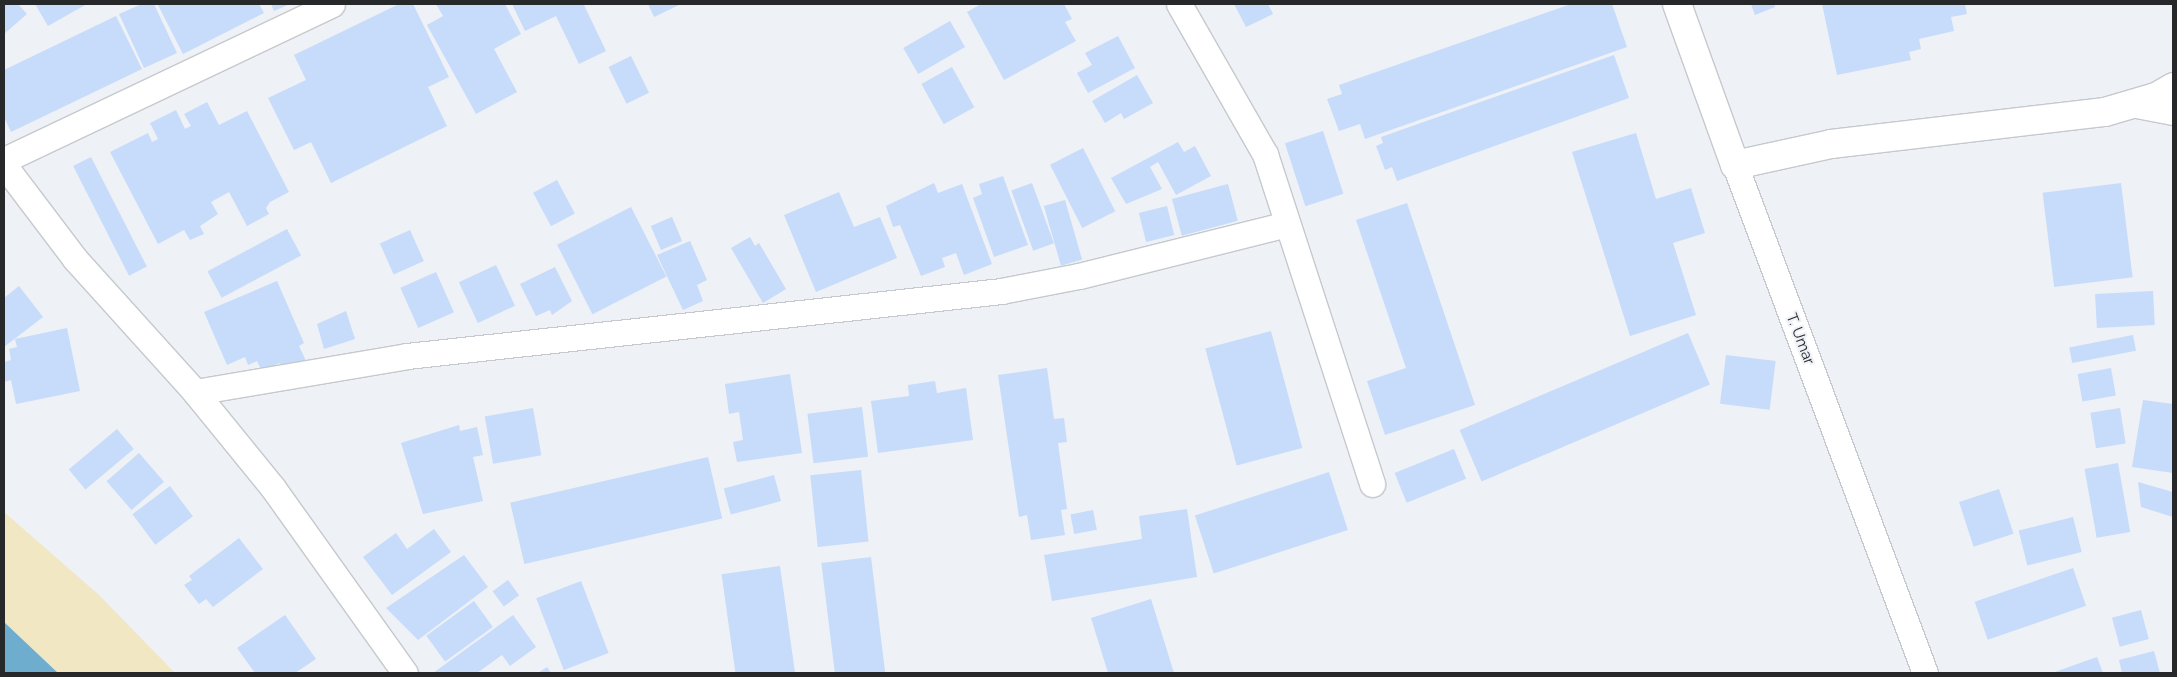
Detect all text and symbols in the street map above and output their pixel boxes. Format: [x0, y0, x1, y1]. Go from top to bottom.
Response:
street label: T. Umar [1782, 311, 1818, 367]

